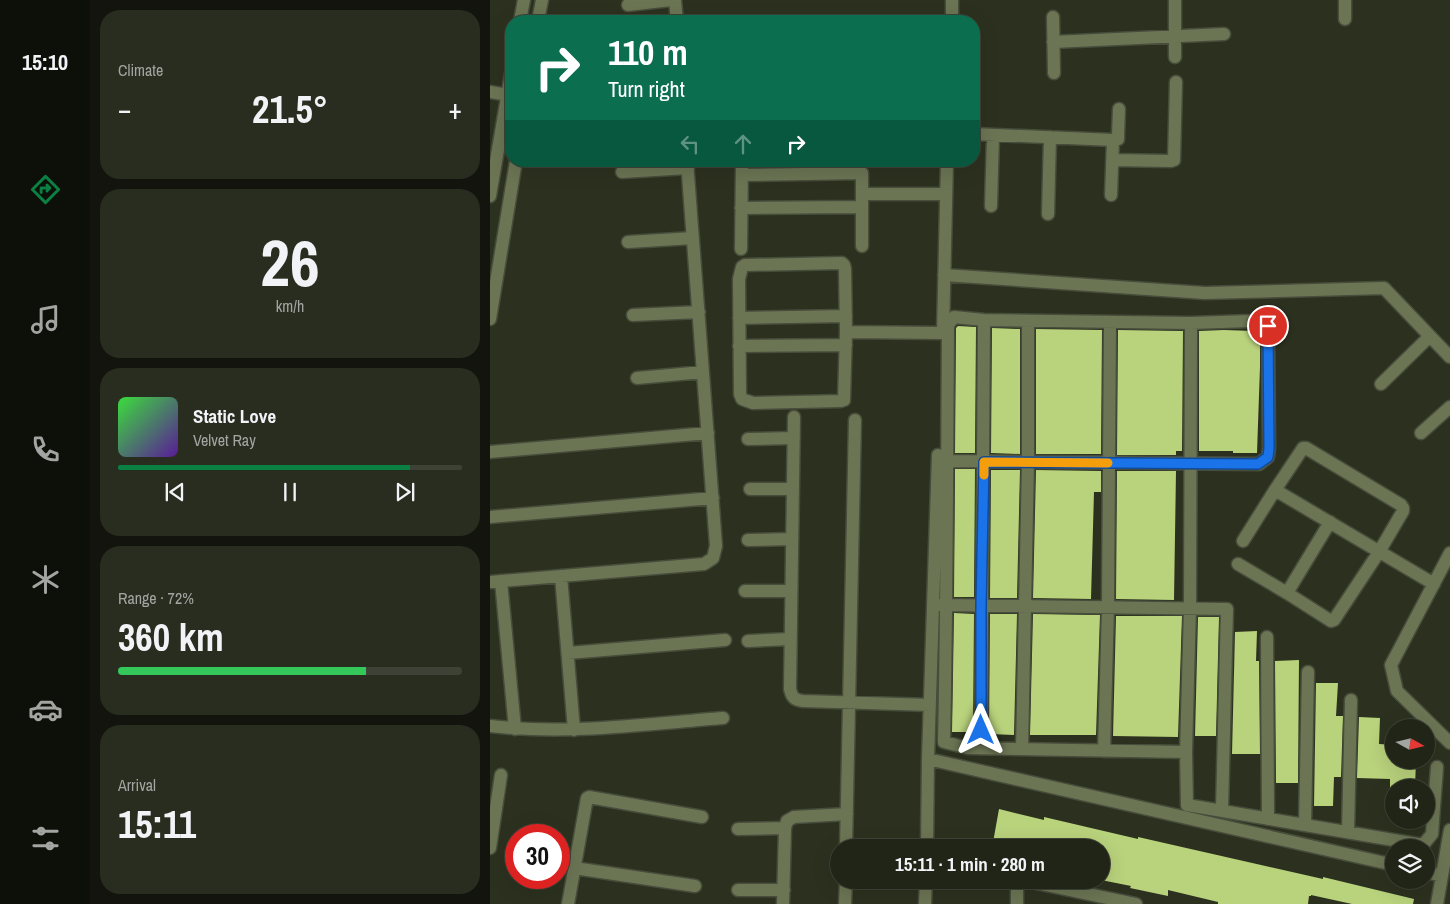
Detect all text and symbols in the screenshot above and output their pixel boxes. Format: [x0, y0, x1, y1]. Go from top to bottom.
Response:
text: 110 m [608, 29, 688, 76]
icon: right [525, 35, 590, 100]
text: 15:10 [22, 47, 68, 77]
text: Climate [118, 59, 163, 81]
text: Turn right [608, 74, 685, 104]
text: 21.5° [252, 84, 328, 135]
text: − [118, 90, 131, 128]
text: + [449, 90, 462, 128]
icon: left [676, 130, 704, 158]
icon: ahead [729, 130, 757, 158]
icon: right [782, 130, 810, 158]
icon: directions [28, 172, 63, 207]
text: 26 [260, 219, 320, 306]
text: km/h [276, 295, 304, 317]
icon: music [28, 302, 63, 337]
pin [1247, 305, 1289, 347]
icon: arrive [1254, 312, 1282, 340]
text: Static Love [193, 403, 276, 429]
text: Velvet Ray [193, 429, 256, 451]
icon: phone [28, 432, 63, 467]
icon: previous [161, 478, 189, 506]
icon: pause [276, 478, 304, 506]
icon: next [391, 478, 419, 506]
icon: climate [28, 562, 63, 597]
text: Range · 72% [118, 587, 194, 609]
text: 360 km [118, 612, 224, 663]
icon: car [28, 692, 63, 727]
position arrow [954, 703, 1006, 755]
north arrow [1385, 719, 1435, 769]
map controls [1385, 719, 1435, 889]
text: Arrival [118, 774, 156, 796]
button: sound [1385, 779, 1435, 829]
text: 15:11 [118, 799, 196, 850]
icon: filters [28, 821, 63, 856]
speed limit sign: 30 [505, 824, 570, 889]
button: layers [1385, 839, 1435, 889]
text: 15:11 · 1 min · 280 m [895, 851, 1045, 877]

